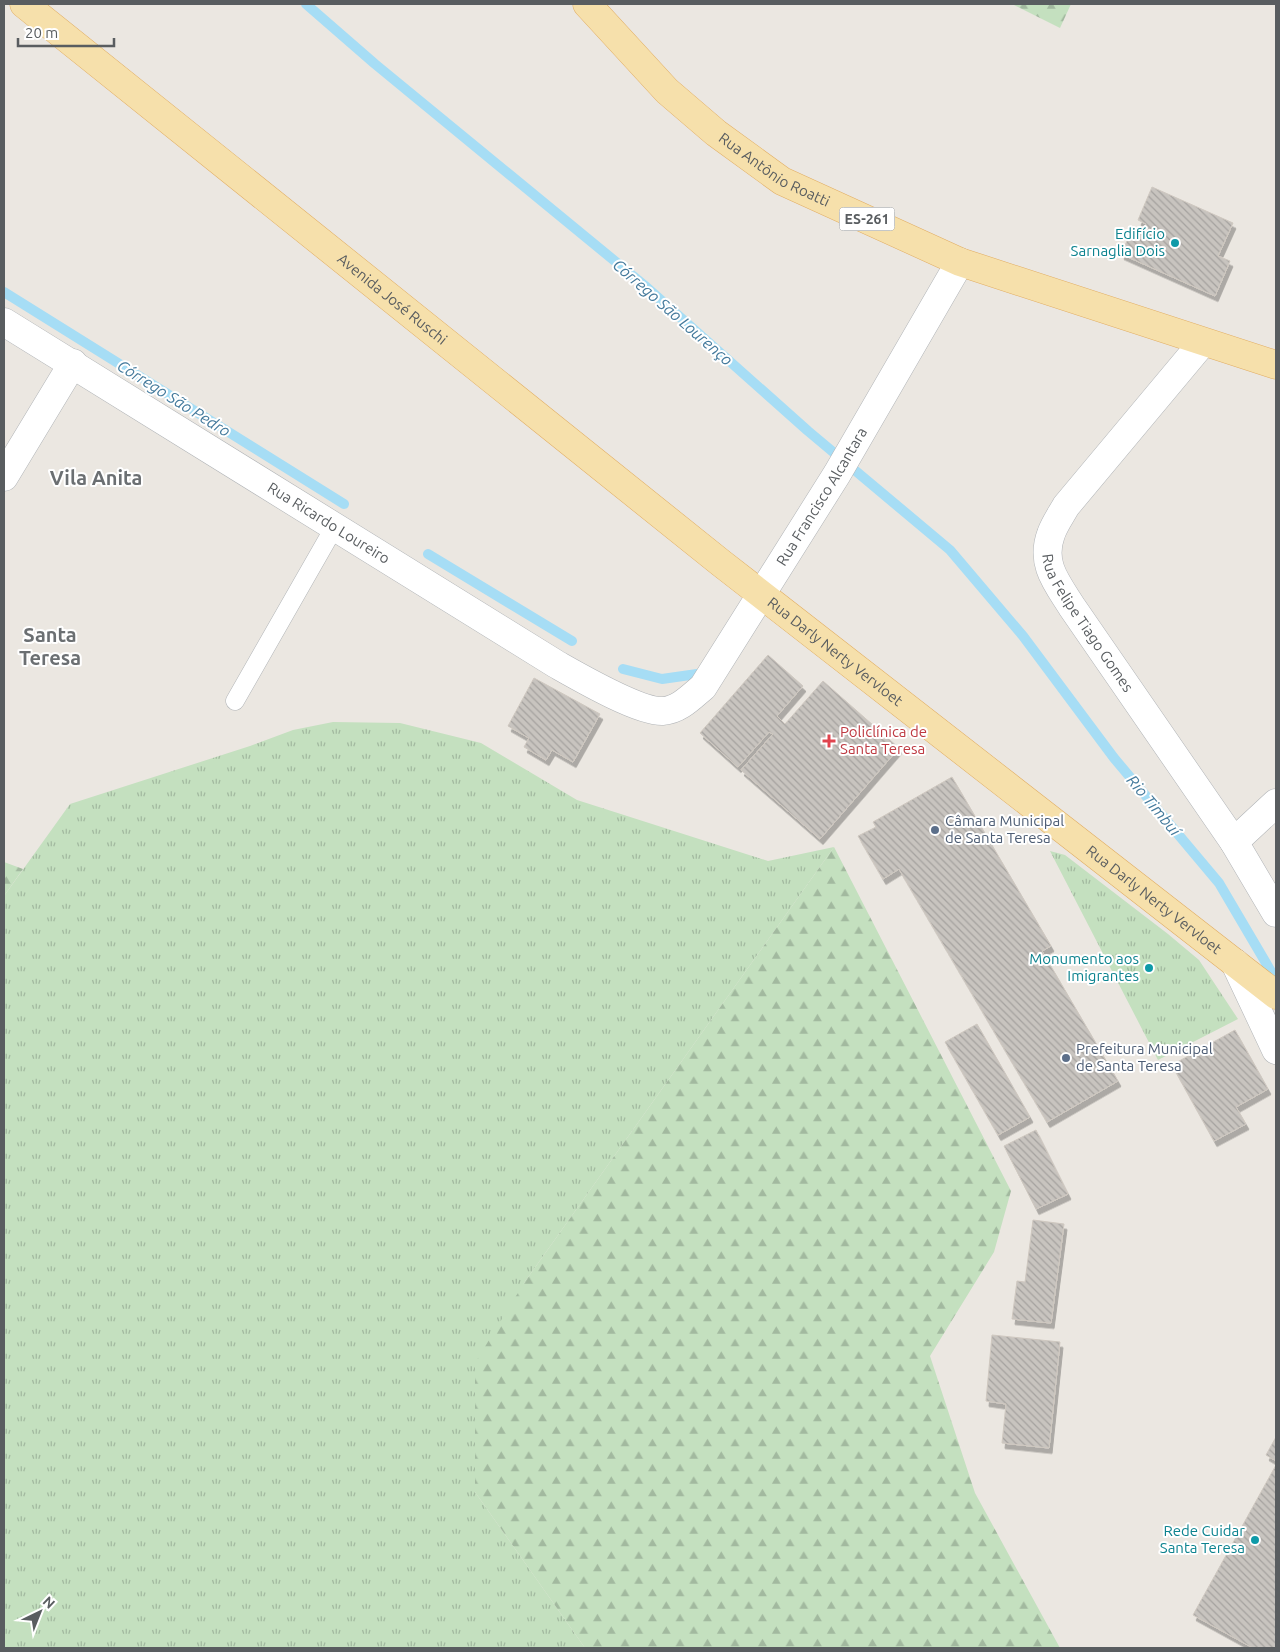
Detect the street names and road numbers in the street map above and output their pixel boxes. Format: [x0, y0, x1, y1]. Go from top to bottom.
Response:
street label: Rua Antônio Roatti [716, 129, 833, 210]
road number: ES-261 [840, 208, 894, 230]
street label: Avenida José Ruschi [334, 250, 451, 348]
street label: Rua Francisco Alcantara [773, 424, 870, 569]
street label: Rua Ricardo Loureiro [265, 479, 393, 567]
street label: Rua Felipe Tiago Gomes [1039, 553, 1137, 695]
street label: Rua Darly Nerty Vervloet [764, 594, 906, 709]
street label: Rua Darly Nerty Vervloet [1083, 842, 1225, 957]

